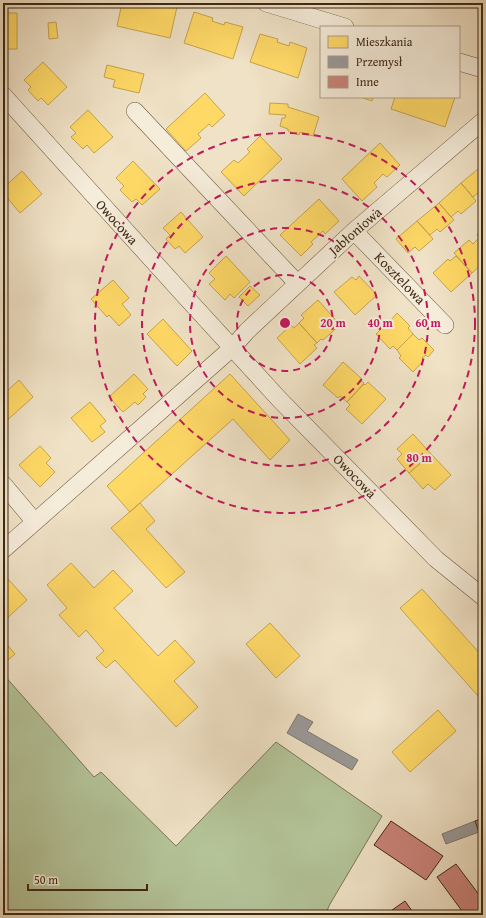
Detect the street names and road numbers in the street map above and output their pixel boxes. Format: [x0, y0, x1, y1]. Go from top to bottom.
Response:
street label: Owocowa [91, 195, 143, 249]
street label: Jabłoniowa [323, 202, 386, 261]
street label: Kosztelowa [370, 247, 430, 309]
street label: Owocowa [329, 449, 382, 503]

